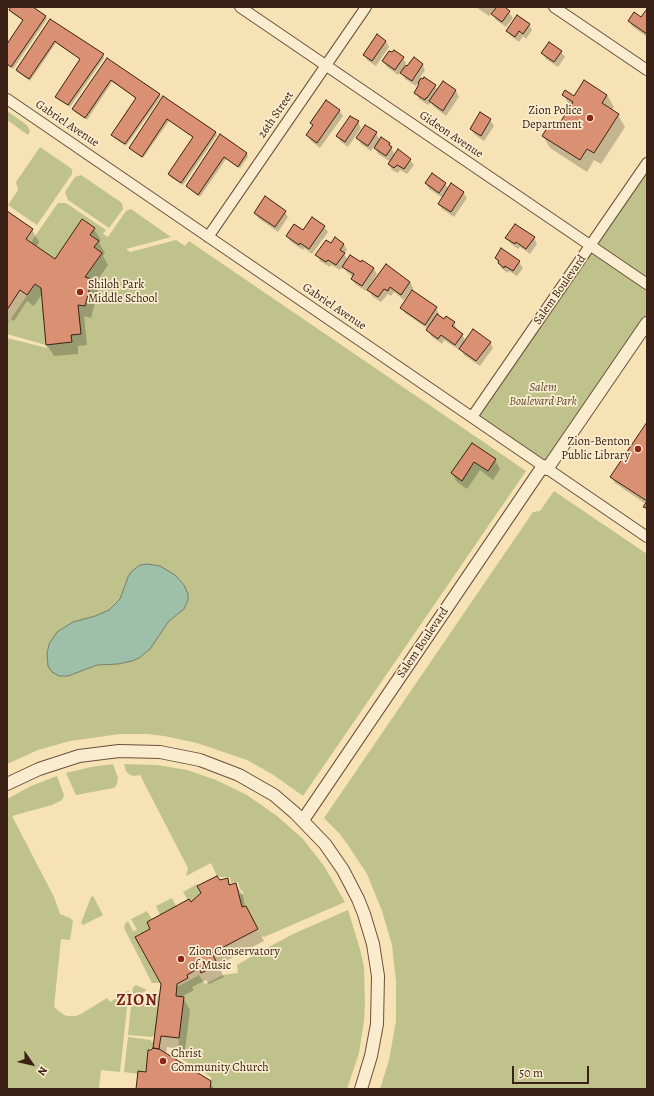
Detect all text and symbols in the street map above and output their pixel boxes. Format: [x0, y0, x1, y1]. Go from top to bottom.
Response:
street label: 26th Street [255, 89, 297, 141]
street label: Gabriel Avenue [32, 97, 102, 151]
place label: Zion Police Department [522, 104, 582, 132]
street label: Gideon Avenue [416, 108, 486, 162]
marker: Zion Police Department [585, 113, 595, 123]
street label: Salem Boulevard [531, 252, 589, 328]
place label: Shiloh Park Middle School [88, 278, 157, 306]
street label: Gabriel Avenue [299, 280, 369, 334]
marker: Shiloh Park Middle School [75, 287, 85, 297]
park label: Salem Boulevard Park [509, 381, 577, 409]
place label: Zion-Benton Public Library [561, 435, 630, 463]
marker: Zion-Benton Public Library [633, 444, 643, 454]
street label: Salem Boulevard [394, 605, 452, 681]
place label: Zion Conservatory of Music [189, 945, 280, 973]
marker: Zion Conservatory of Music [176, 954, 186, 964]
district label: ZION [116, 991, 158, 1011]
north arrow [12, 1044, 52, 1084]
place label: Christ Community Church [171, 1047, 269, 1075]
marker: Christ Community Church [158, 1056, 168, 1066]
scale bar [514, 1058, 591, 1084]
text: N [34, 1063, 51, 1079]
text: 50 m [519, 1065, 543, 1081]

